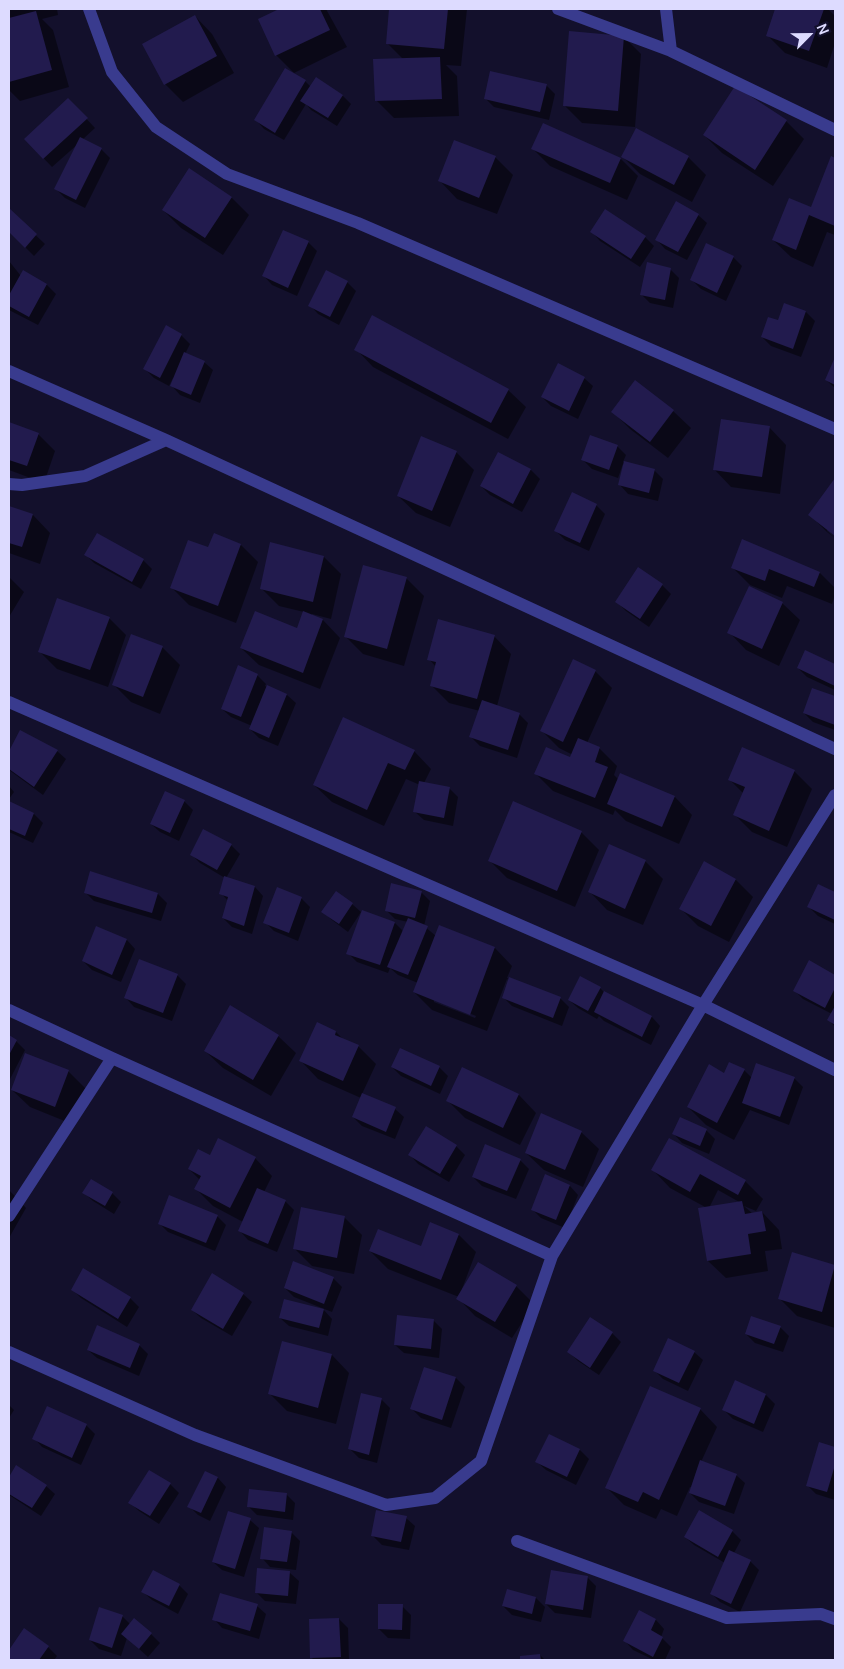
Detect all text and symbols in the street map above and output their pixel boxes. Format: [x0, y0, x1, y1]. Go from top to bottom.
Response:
north arrow [784, 10, 834, 60]
text: N [813, 21, 834, 37]

